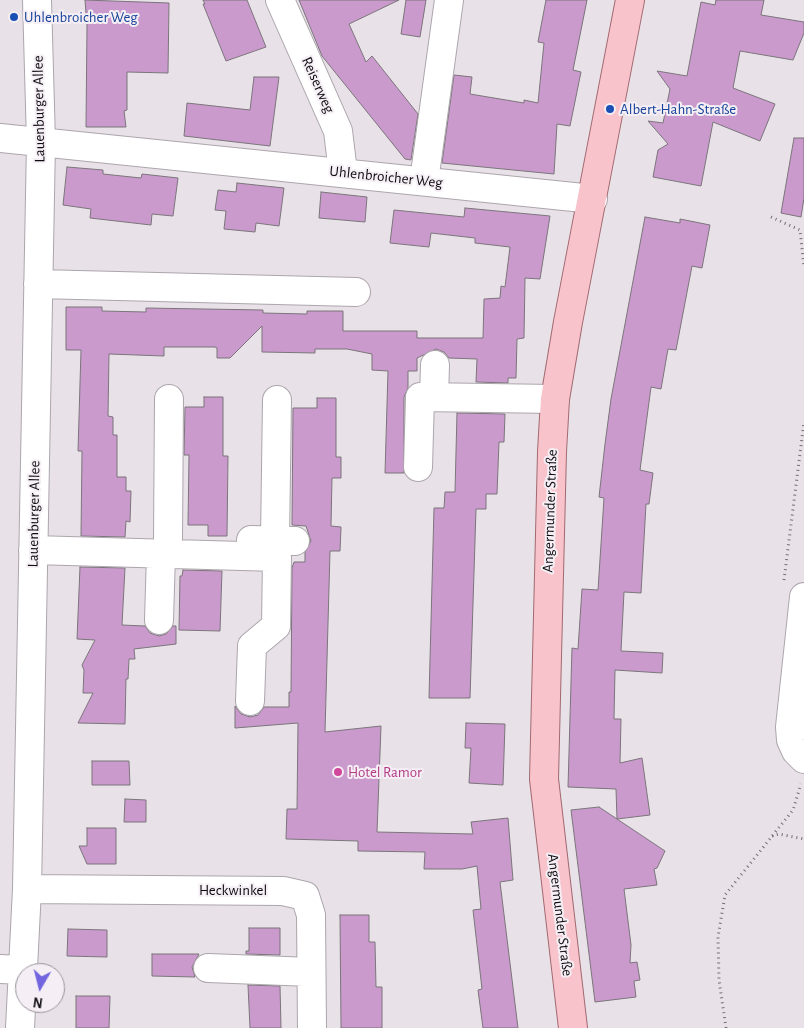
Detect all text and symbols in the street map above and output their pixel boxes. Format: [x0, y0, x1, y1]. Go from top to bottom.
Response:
place label: Uhlenbroicher Weg [24, 8, 138, 26]
marker: Uhlenbroicher Weg [8, 11, 20, 23]
street label: Reiserweg [298, 54, 338, 116]
street label: Lauenburger Allee [29, 55, 49, 163]
place label: Albert-Hahn-Straße [620, 100, 736, 118]
marker: Albert-Hahn-Straße [604, 103, 616, 115]
street label: Uhlenbroicher Weg [329, 162, 443, 192]
street label: Angermunder Straße [539, 449, 561, 573]
street label: Lauenburger Allee [24, 460, 44, 568]
place label: Hotel Ramor [348, 763, 422, 781]
marker: Hotel Ramor [332, 766, 344, 778]
street label: Angermunder Straße [544, 853, 576, 977]
street label: Heckwinkel [199, 881, 267, 899]
north arrow [15, 963, 65, 1013]
text: N [32, 994, 44, 1009]

